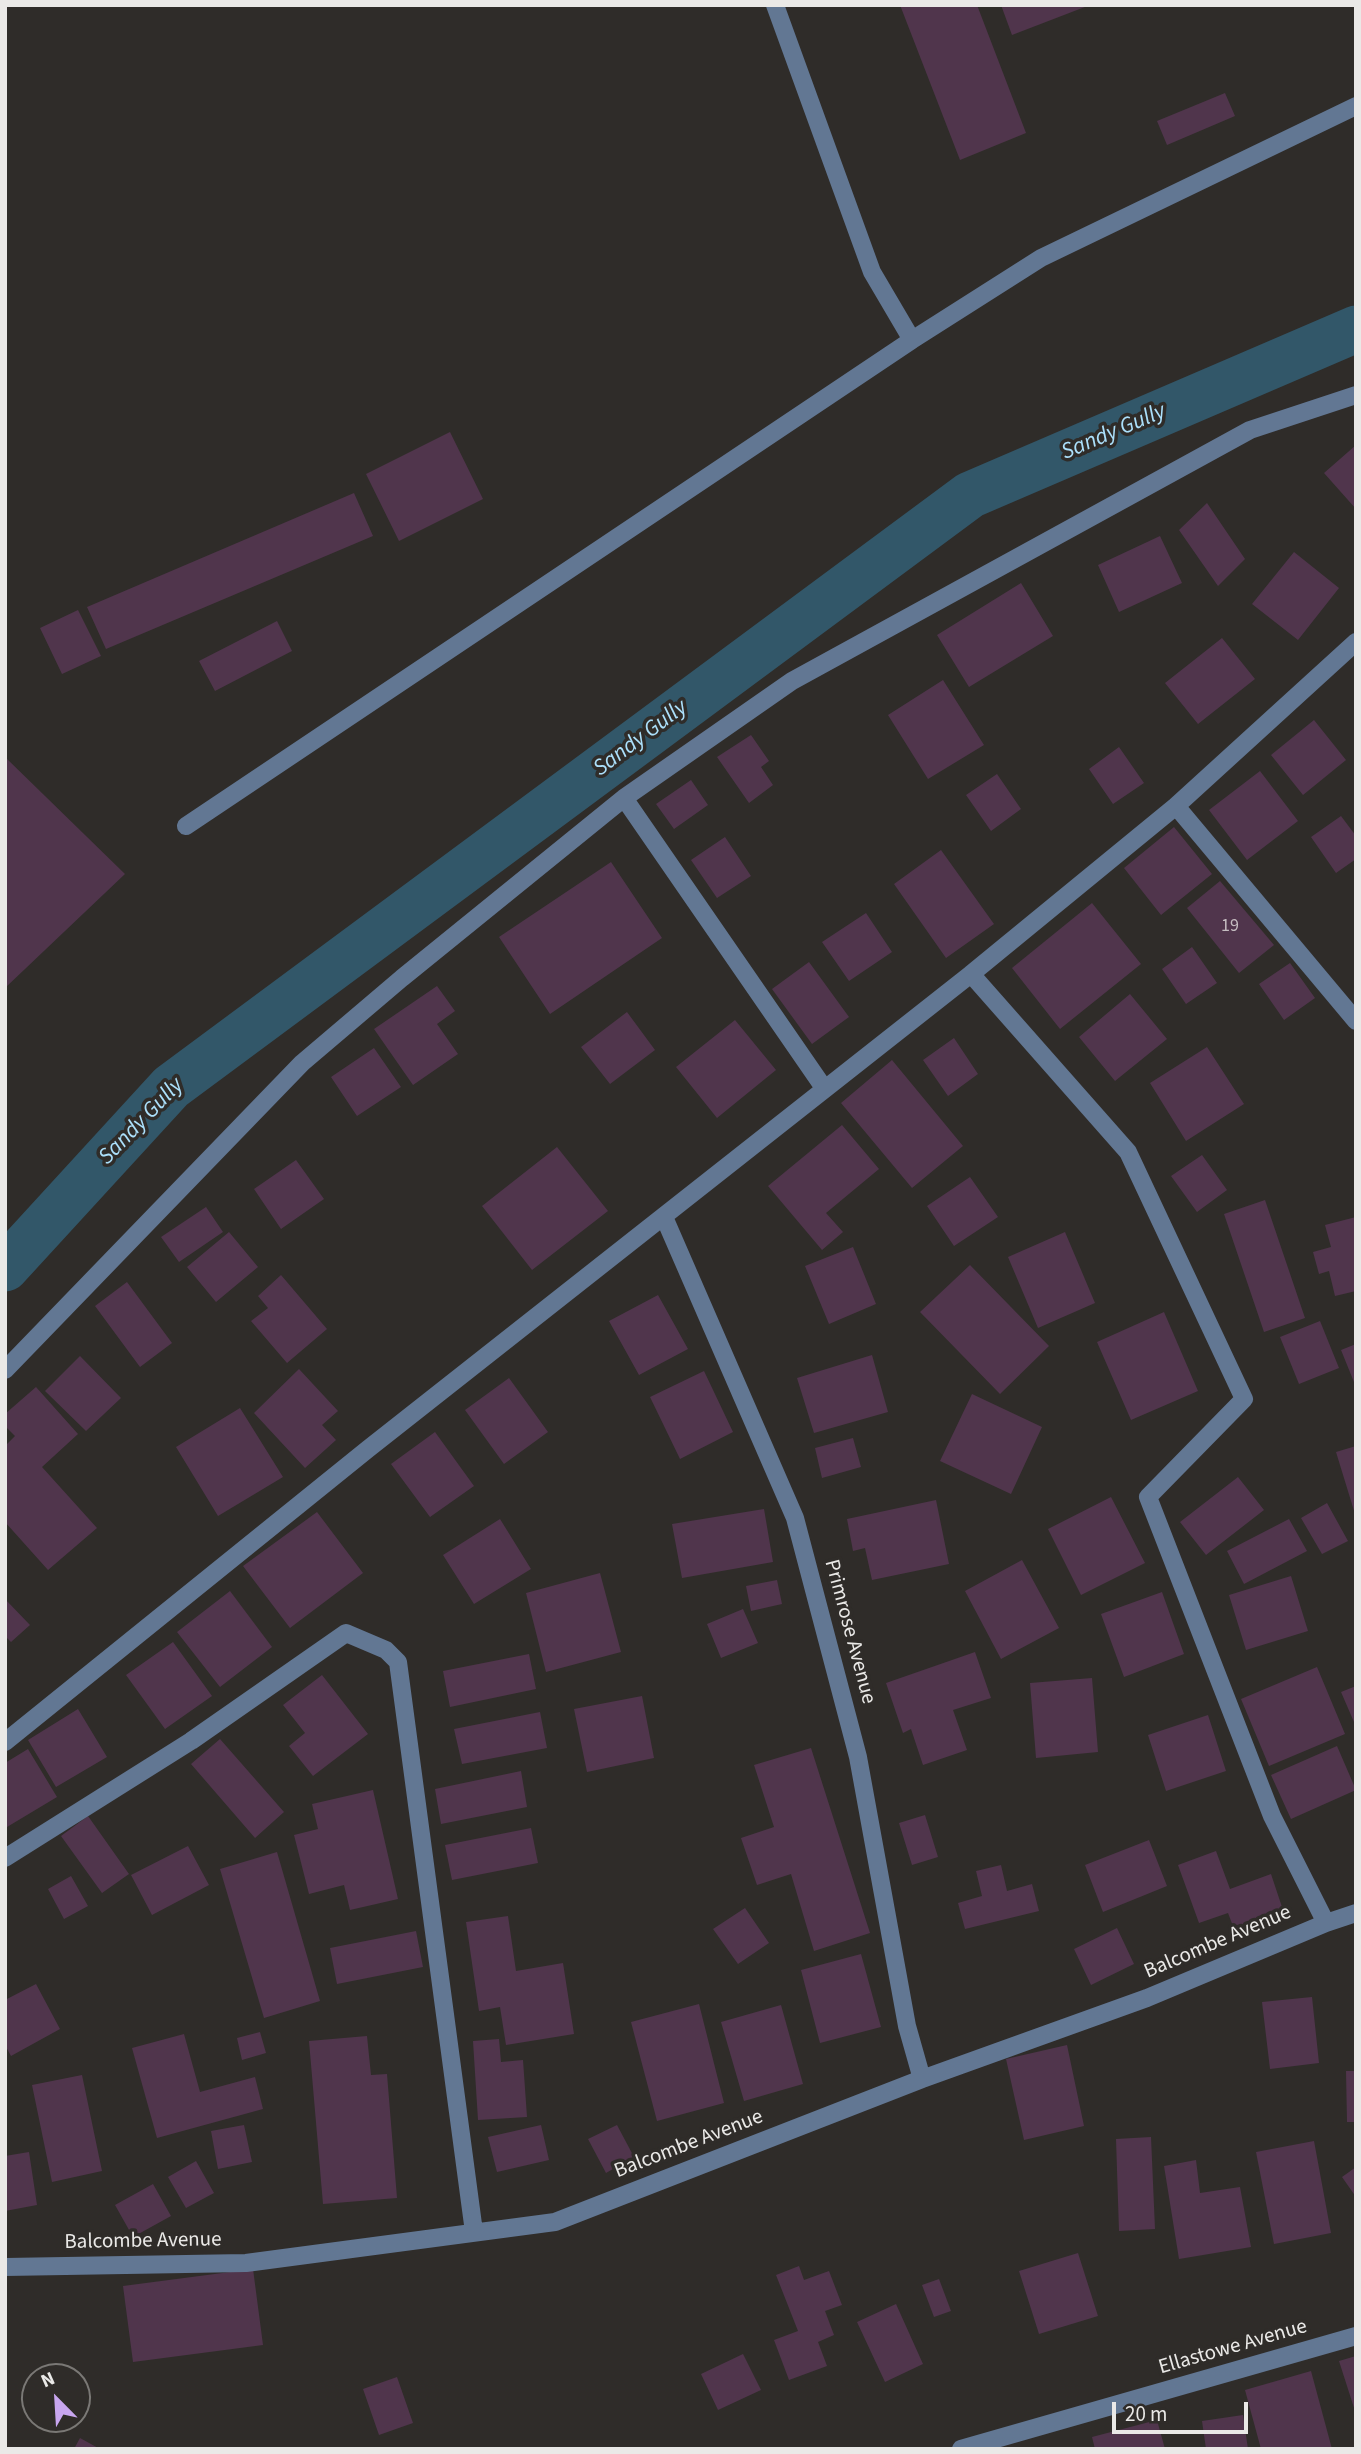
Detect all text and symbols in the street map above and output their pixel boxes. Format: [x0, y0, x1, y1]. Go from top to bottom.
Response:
water label: Sandy Gully [1058, 399, 1170, 467]
water label: Sandy Gully [589, 695, 693, 783]
house number: 19 [1221, 916, 1239, 938]
water label: Sandy Gully [94, 1073, 190, 1171]
street label: Primrose Avenue [818, 1557, 880, 1707]
street label: Balcombe Avenue [1141, 1901, 1295, 1985]
street label: Balcombe Avenue [611, 2105, 767, 2185]
street label: Balcombe Avenue [64, 2228, 222, 2256]
street label: Ellastowe Avenue [1156, 2315, 1310, 2381]
north arrow [21, 2363, 91, 2433]
text: N [37, 2365, 59, 2395]
scale bar [1116, 2388, 1252, 2432]
text: 20 m [1125, 2399, 1167, 2429]

